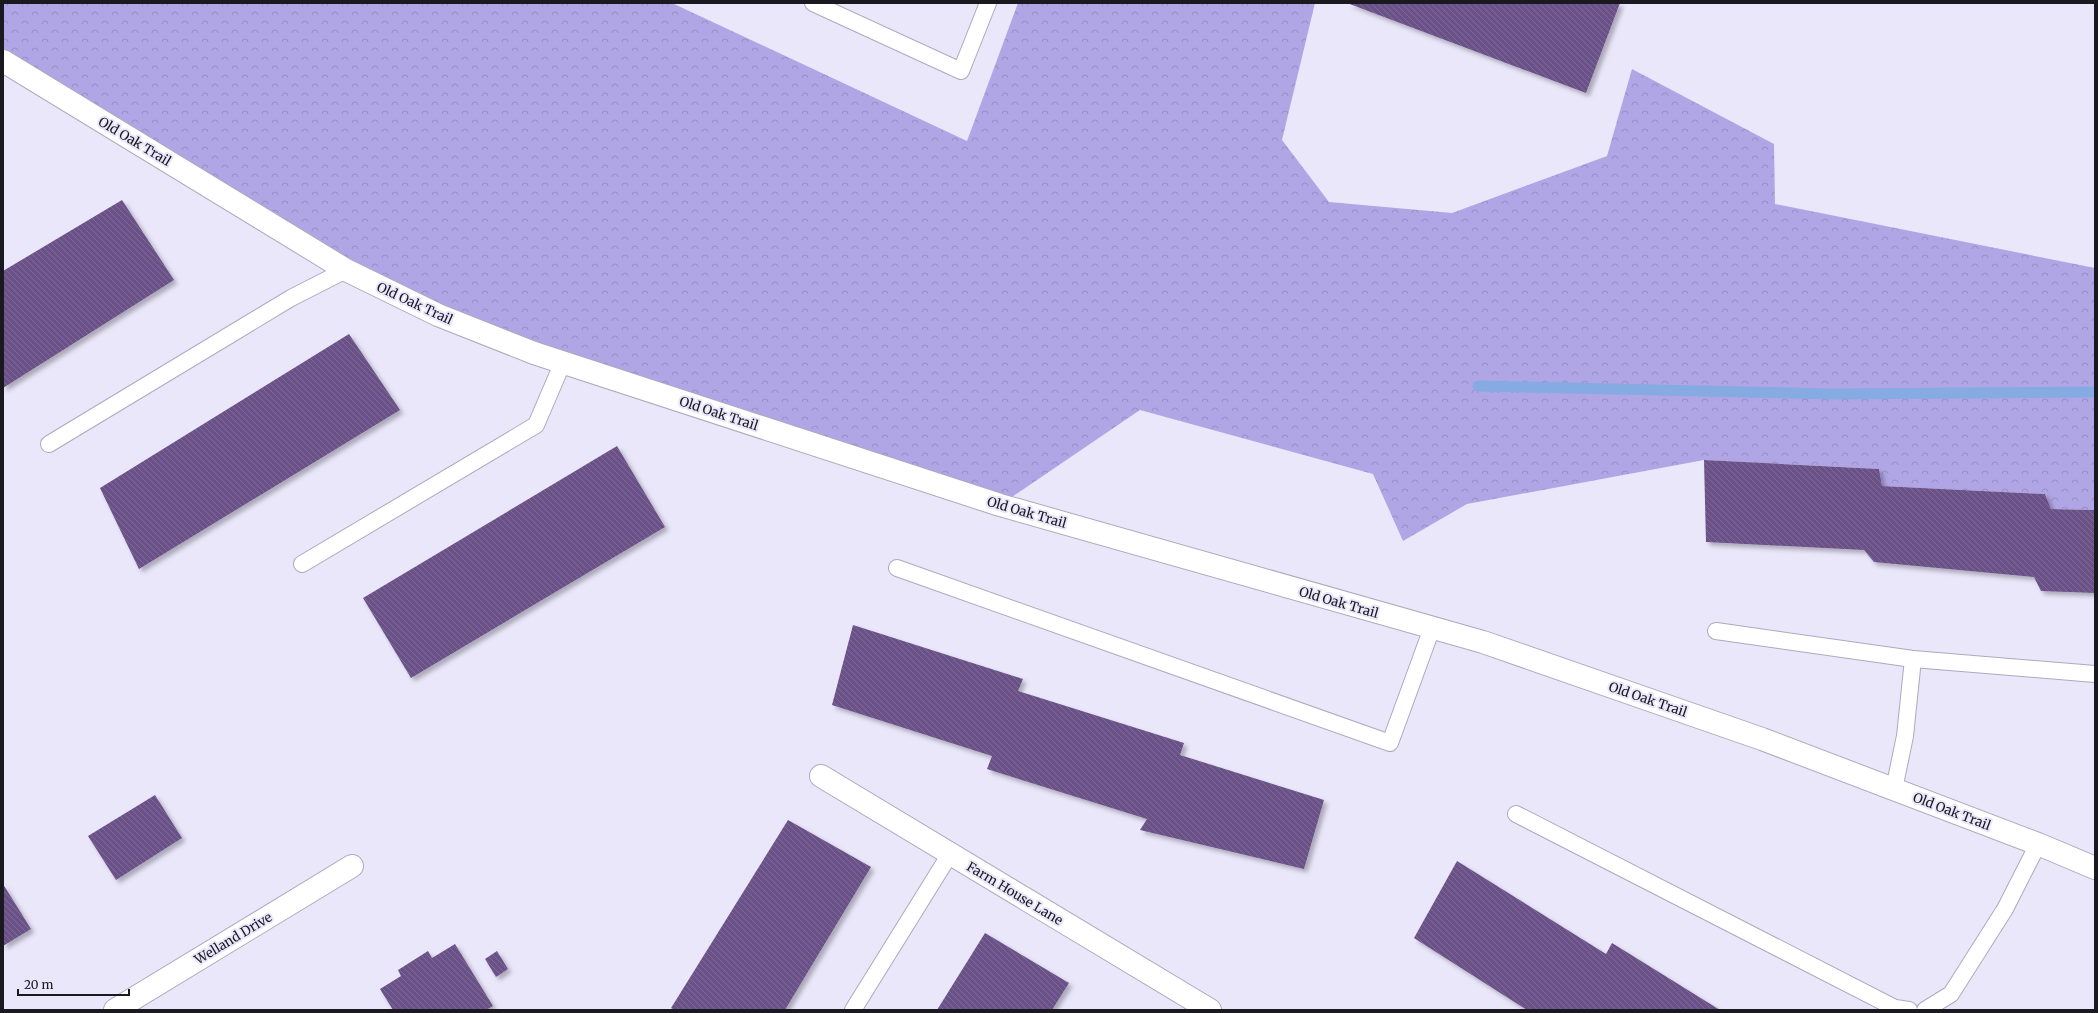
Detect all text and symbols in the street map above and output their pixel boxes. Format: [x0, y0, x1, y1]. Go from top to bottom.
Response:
street label: Old Oak Trail [95, 113, 174, 170]
street label: Old Oak Trail [374, 278, 455, 328]
street label: Old Oak Trail [677, 393, 760, 434]
street label: Old Oak Trail [985, 493, 1069, 532]
street label: Old Oak Trail [1297, 583, 1381, 622]
street label: Old Oak Trail [1606, 678, 1689, 721]
street label: Old Oak Trail [1911, 789, 1993, 834]
street label: Farm House Lane [964, 858, 1066, 929]
street label: Welland Drive [191, 909, 275, 969]
scale bar [18, 971, 129, 997]
text: 20 m [24, 977, 53, 992]

